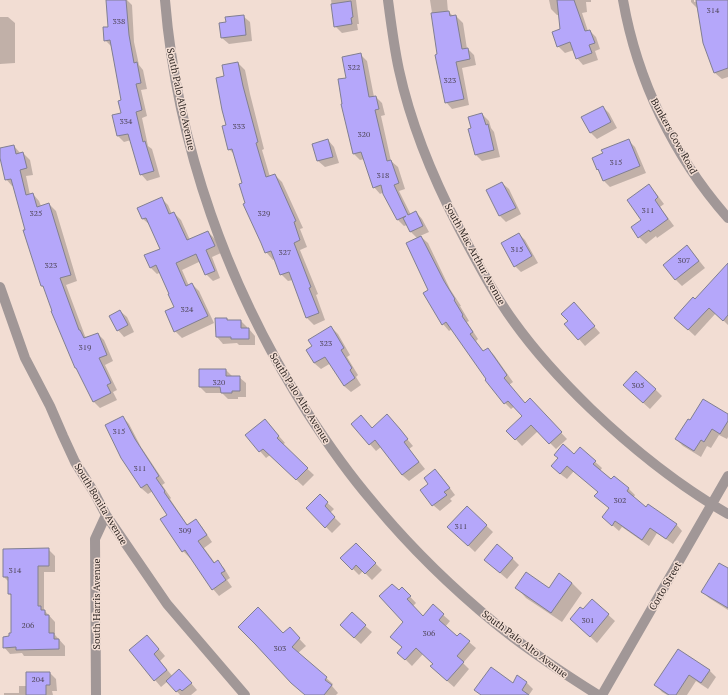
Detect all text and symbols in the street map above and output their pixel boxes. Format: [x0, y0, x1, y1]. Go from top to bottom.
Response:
house number: 314 [707, 5, 720, 15]
house number: 338 [113, 16, 125, 26]
street label: South Palo Alto Avenue [164, 47, 198, 151]
house number: 322 [348, 62, 360, 72]
house number: 323 [444, 75, 456, 85]
street label: Bunkers Cove Road [648, 96, 700, 177]
house number: 334 [120, 116, 133, 126]
house number: 333 [233, 121, 245, 131]
house number: 320 [358, 129, 370, 139]
house number: 315 [610, 157, 622, 167]
house number: 318 [377, 170, 389, 180]
street label: South Mac Arthur Avenue [442, 201, 508, 307]
house number: 311 [642, 205, 654, 215]
house number: 325 [30, 208, 42, 218]
house number: 329 [258, 208, 270, 218]
house number: 315 [511, 244, 523, 254]
house number: 327 [279, 247, 291, 257]
house number: 307 [678, 255, 690, 265]
house number: 323 [45, 260, 57, 270]
house number: 324 [181, 304, 194, 314]
house number: 323 [320, 338, 332, 348]
house number: 319 [79, 342, 91, 352]
street label: South Palo Alto Avenue [267, 350, 333, 446]
house number: 320 [213, 377, 225, 387]
house number: 305 [632, 380, 644, 390]
house number: 315 [113, 426, 125, 436]
street label: South Bonita Avenue [71, 461, 131, 547]
house number: 311 [134, 463, 146, 473]
house number: 302 [614, 495, 626, 505]
house number: 311 [455, 521, 467, 531]
house number: 309 [179, 525, 191, 535]
street label: South Harris Avenue [90, 559, 103, 649]
street label: Corto Street [646, 559, 684, 613]
house number: 314 [9, 565, 22, 575]
street label: South Palo Alto Avenue [479, 607, 571, 681]
house number: 301 [582, 615, 594, 625]
house number: 206 [22, 620, 35, 630]
house number: 306 [423, 628, 436, 638]
house number: 303 [274, 643, 286, 653]
house number: 204 [32, 674, 45, 684]

